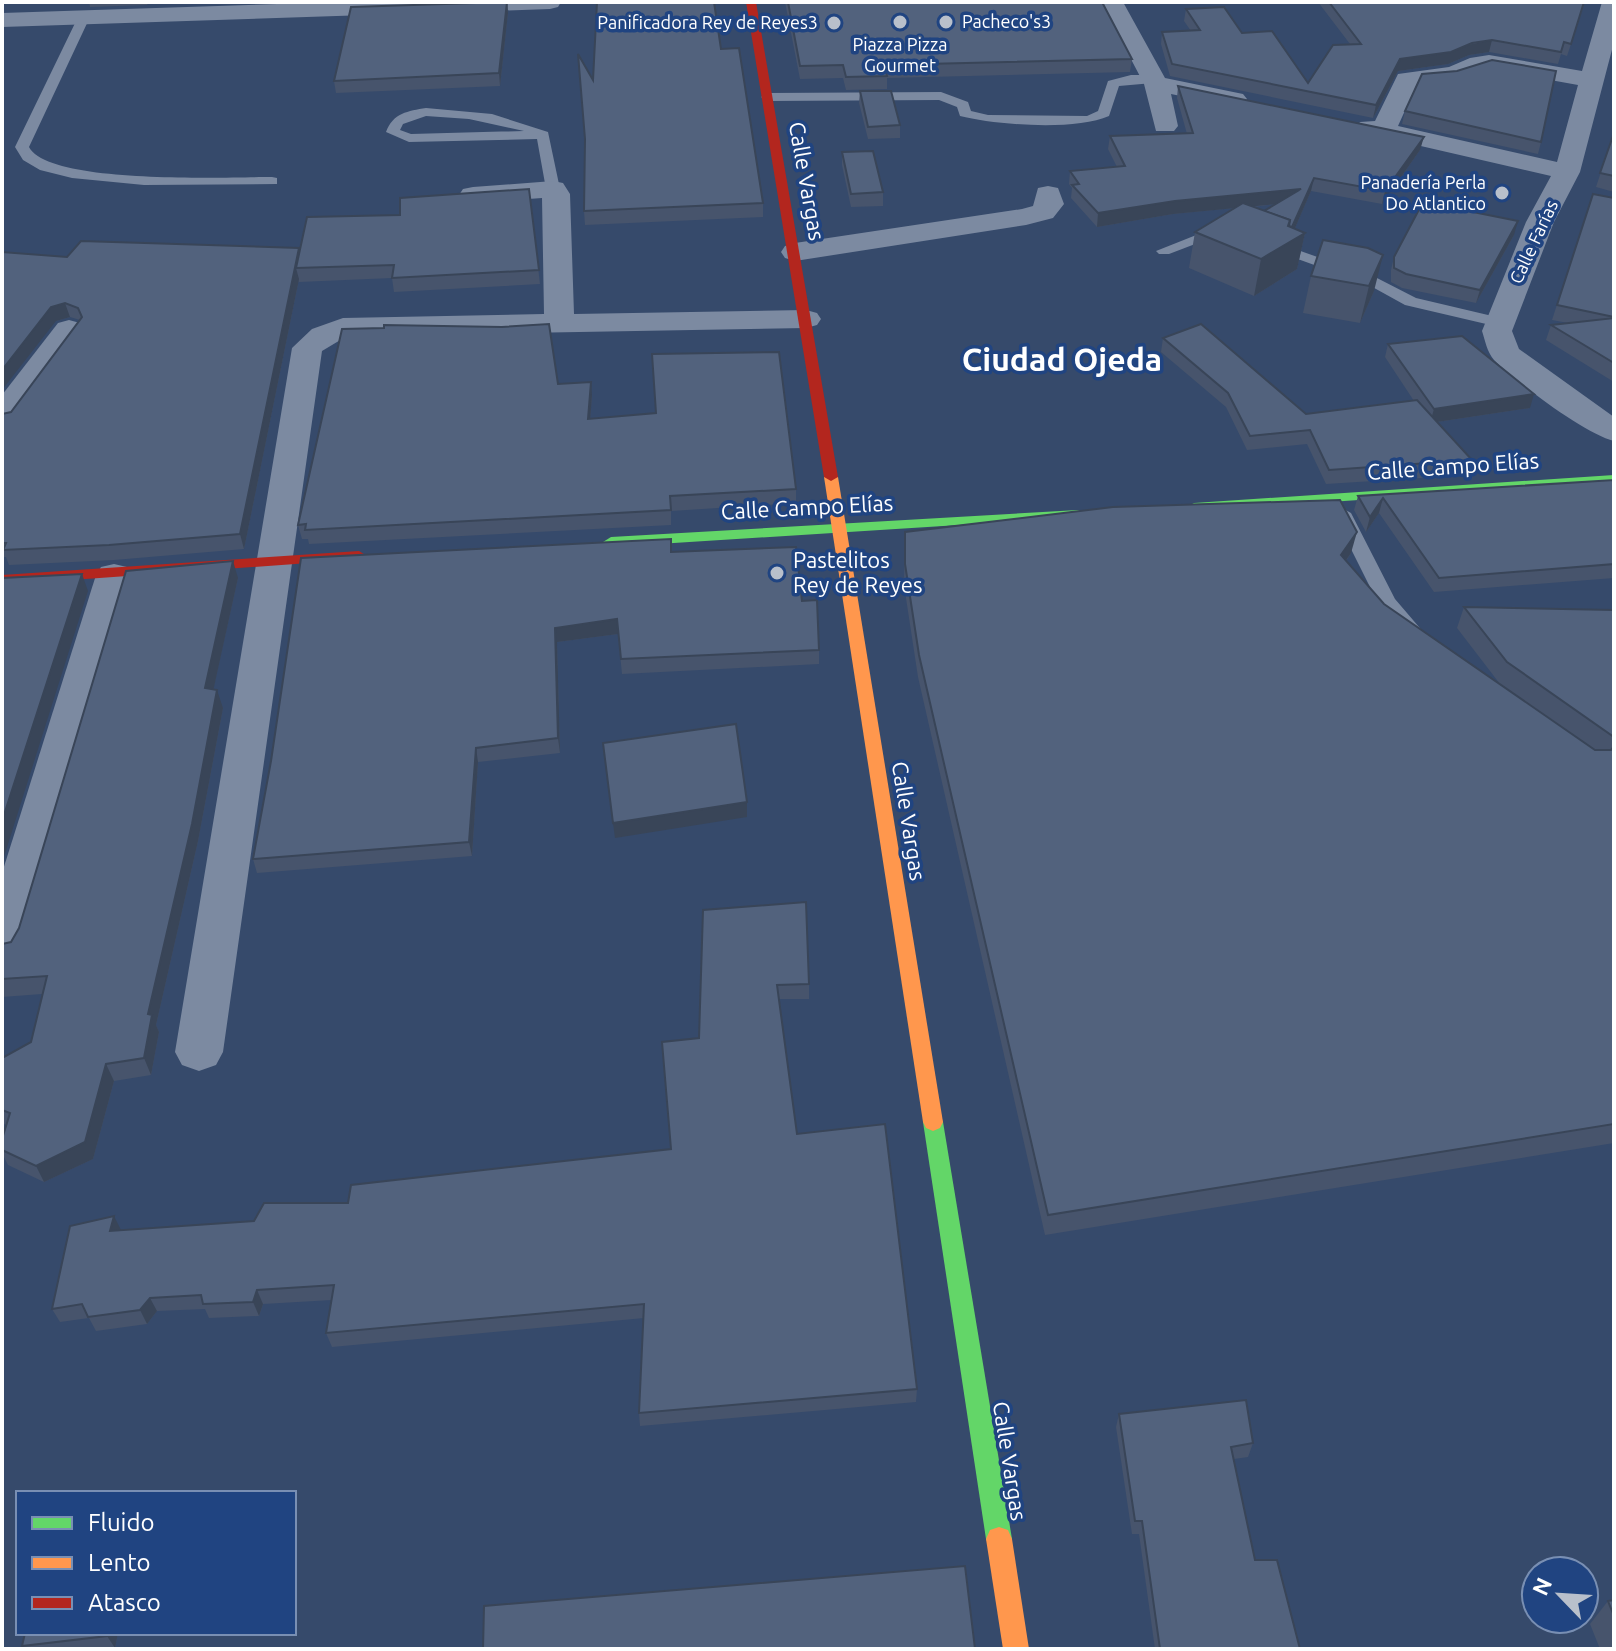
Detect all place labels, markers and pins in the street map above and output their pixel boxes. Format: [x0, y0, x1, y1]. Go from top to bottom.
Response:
place label: Pacheco's3 [962, 11, 1051, 31]
place label: Panificadora Rey de Reyes3 [597, 12, 818, 32]
marker: Piazza Pizza Gourmet [891, 13, 909, 31]
marker: Pacheco's3 [937, 13, 955, 31]
marker: Panificadora Rey de Reyes3 [825, 14, 843, 32]
place label: Piazza Pizza Gourmet [852, 34, 948, 75]
place label: Panadería Perla Do Atlantico [1360, 172, 1486, 213]
marker: Panadería Perla Do Atlantico [1493, 184, 1511, 202]
place label: Pastelitos Rey de Reyes [793, 547, 923, 597]
marker: Pastelitos Rey de Reyes [768, 564, 786, 582]

